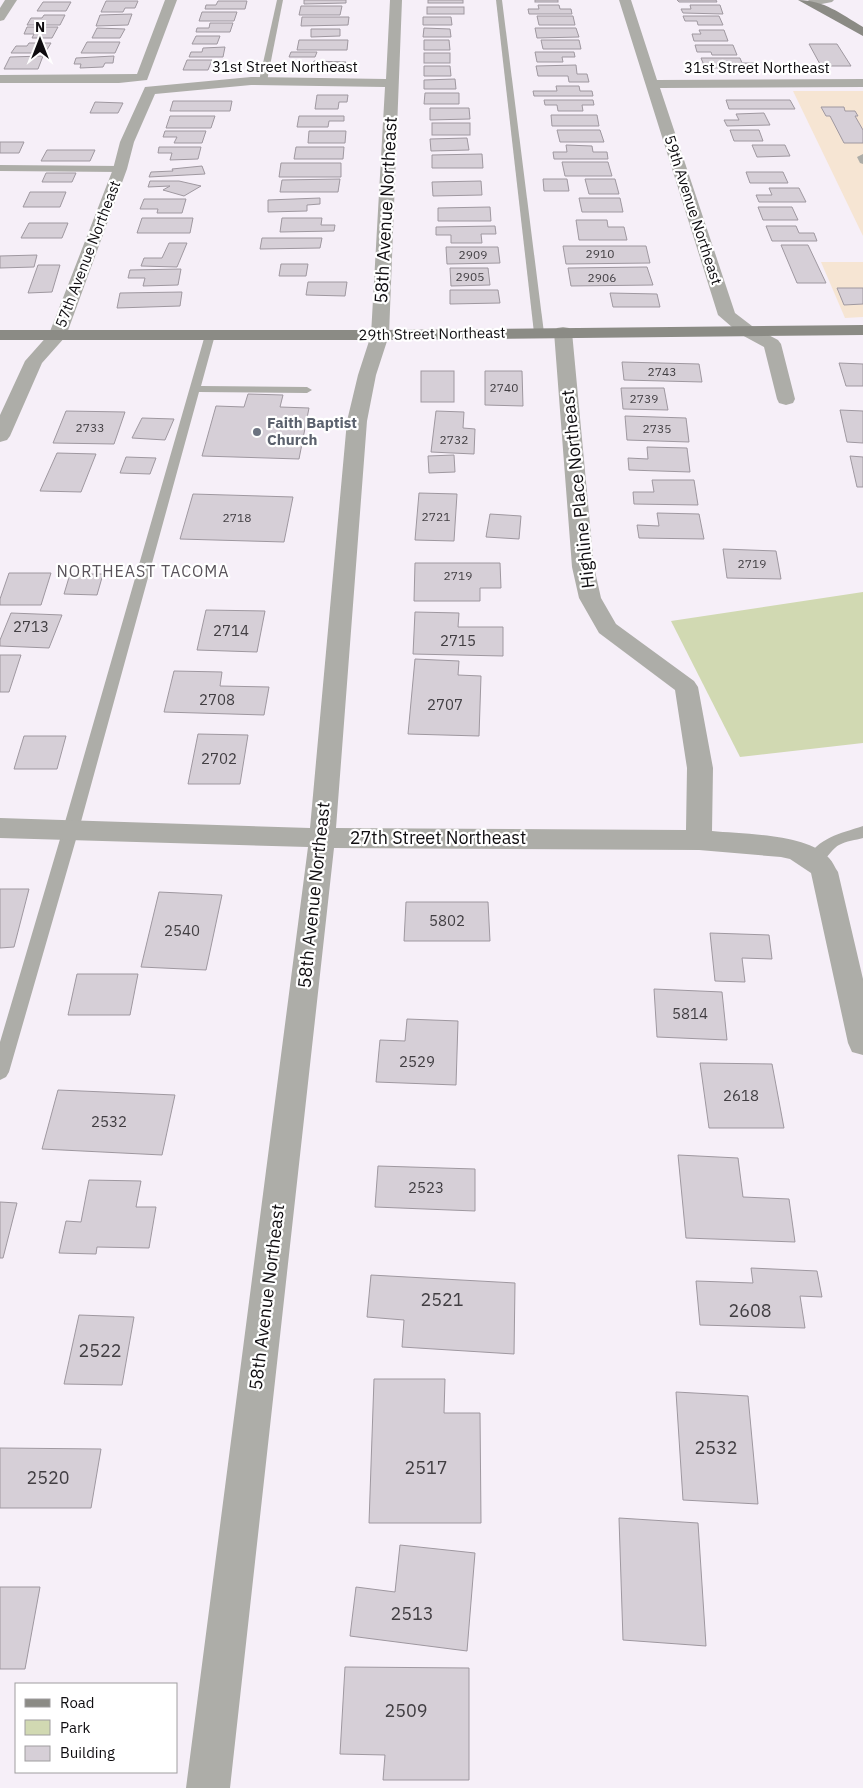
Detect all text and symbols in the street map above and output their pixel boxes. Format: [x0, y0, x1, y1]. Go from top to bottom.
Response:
north arrow [15, 15, 65, 65]
text: N [35, 18, 45, 36]
street label: 31st Street Northeast [212, 57, 358, 76]
street label: 31st Street Northeast [684, 58, 830, 77]
street label: 58th Avenue Northeast [369, 116, 402, 304]
street label: 59th Avenue Northeast [660, 133, 727, 287]
street label: 57th Avenue Northeast [51, 178, 124, 330]
house number: 2910 [586, 246, 614, 261]
house number: 2909 [459, 247, 487, 262]
house number: 2905 [456, 269, 484, 284]
house number: 2906 [588, 270, 616, 285]
street label: 29th Street Northeast [358, 323, 506, 344]
house number: 2743 [648, 364, 676, 379]
house number: 2740 [490, 380, 518, 395]
street label: Highline Place Northeast [556, 389, 599, 590]
house number: 2739 [630, 391, 658, 406]
place label: Faith Baptist Church [267, 413, 357, 449]
house number: 2733 [76, 420, 104, 435]
house number: 2735 [643, 421, 671, 436]
marker: Faith Baptist Church [251, 426, 263, 438]
house number: 2732 [440, 432, 468, 447]
house number: 2721 [422, 509, 450, 524]
house number: 2718 [223, 510, 251, 525]
house number: 2719 [738, 556, 766, 571]
district label: NORTHEAST TACOMA [57, 561, 230, 581]
house number: 2719 [444, 568, 472, 583]
house number: 2713 [13, 617, 49, 636]
house number: 2714 [213, 621, 249, 640]
house number: 2715 [440, 631, 476, 650]
house number: 2708 [199, 690, 235, 709]
house number: 2707 [427, 695, 463, 714]
house number: 2702 [201, 749, 237, 768]
street label: 58th Avenue Northeast [292, 801, 335, 989]
street label: 27th Street Northeast [350, 826, 526, 849]
house number: 5802 [429, 911, 465, 930]
house number: 2540 [164, 921, 200, 940]
house number: 5814 [672, 1004, 708, 1023]
house number: 2529 [399, 1052, 435, 1071]
house number: 2618 [723, 1086, 759, 1105]
house number: 2532 [91, 1112, 127, 1131]
house number: 2523 [408, 1178, 444, 1197]
street label: 58th Avenue Northeast [244, 1203, 289, 1391]
house number: 2521 [420, 1288, 464, 1311]
house number: 2608 [728, 1299, 772, 1322]
house number: 2522 [78, 1339, 122, 1362]
house number: 2532 [694, 1436, 738, 1459]
house number: 2517 [404, 1456, 448, 1479]
house number: 2520 [26, 1466, 70, 1489]
house number: 2513 [390, 1602, 434, 1625]
legend [15, 1683, 178, 1773]
text: Road [60, 1693, 95, 1712]
house number: 2509 [384, 1699, 428, 1722]
text: Park [60, 1718, 90, 1737]
text: Building [60, 1743, 115, 1762]

